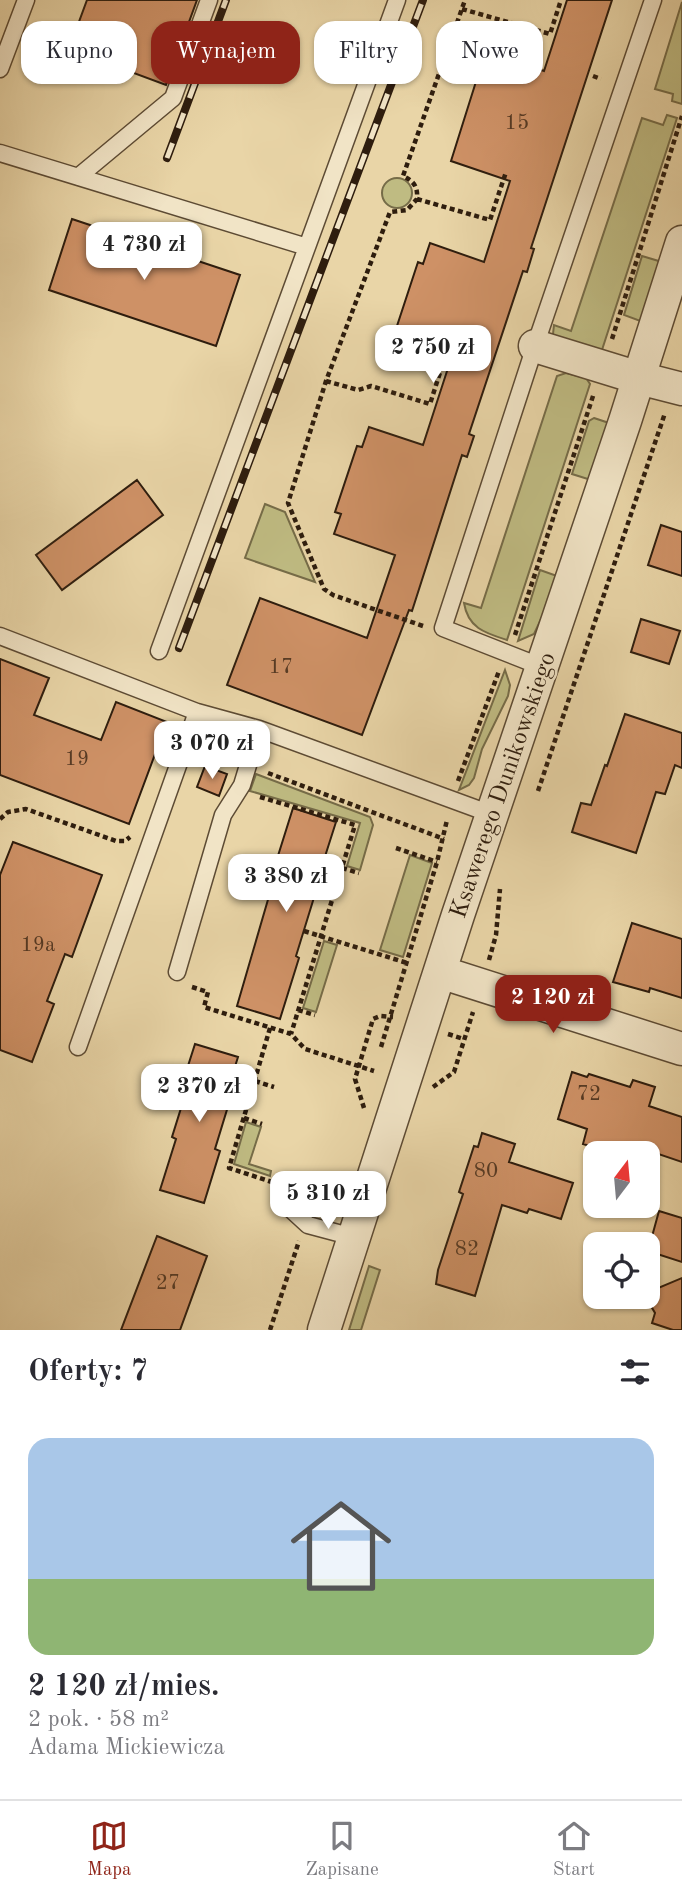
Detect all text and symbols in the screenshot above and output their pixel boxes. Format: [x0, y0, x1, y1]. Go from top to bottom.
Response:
chip: Kupno [21, 21, 137, 84]
chip: Wynajem [151, 21, 300, 84]
chip: Filtry [314, 21, 422, 84]
chip: Nowe [436, 21, 543, 84]
house number: 15 [505, 113, 529, 134]
pin: 4 730 zł [72, 222, 216, 282]
text: 4 730 zł [102, 233, 186, 256]
pin: 2 750 zł [361, 326, 505, 385]
text: 2 750 zł [391, 336, 475, 359]
street label: Ksawerego Dunikowskiego [447, 650, 561, 922]
house number: 17 [269, 657, 293, 678]
pin: 3 070 zł [140, 722, 284, 781]
text: 3 070 zł [170, 732, 254, 755]
house number: 19 [65, 749, 89, 770]
pin: 3 380 zł [214, 855, 358, 914]
text: 3 380 zł [244, 865, 328, 888]
house number: 19a [21, 935, 55, 956]
pin: 2 120 zł [481, 976, 625, 1035]
text: 2 120 zł [511, 986, 595, 1009]
pin: 2 370 zł [127, 1064, 271, 1124]
text: 2 370 zł [157, 1075, 241, 1098]
house number: 72 [577, 1084, 601, 1105]
north arrow [583, 1141, 660, 1218]
map controls [583, 1141, 660, 1309]
house number: 80 [474, 1161, 498, 1182]
pin: 5 310 zł [256, 1172, 400, 1231]
text: 5 310 zł [286, 1182, 370, 1205]
button: locate [583, 1232, 660, 1309]
house number: 82 [455, 1239, 479, 1260]
house number: 27 [156, 1273, 180, 1294]
icon: filters [616, 1353, 654, 1391]
text: Oferty: 7 [28, 1357, 148, 1387]
icon: home [278, 1483, 404, 1609]
text: 2 120 zł/mies. [28, 1672, 219, 1702]
text: 2 pok. · 58 m² [28, 1708, 169, 1731]
text: Adama Mickiewicza [28, 1736, 225, 1759]
tab: Mapa [87, 1817, 132, 1882]
tab: Zapisane [305, 1817, 379, 1882]
tab: Start [553, 1817, 595, 1882]

